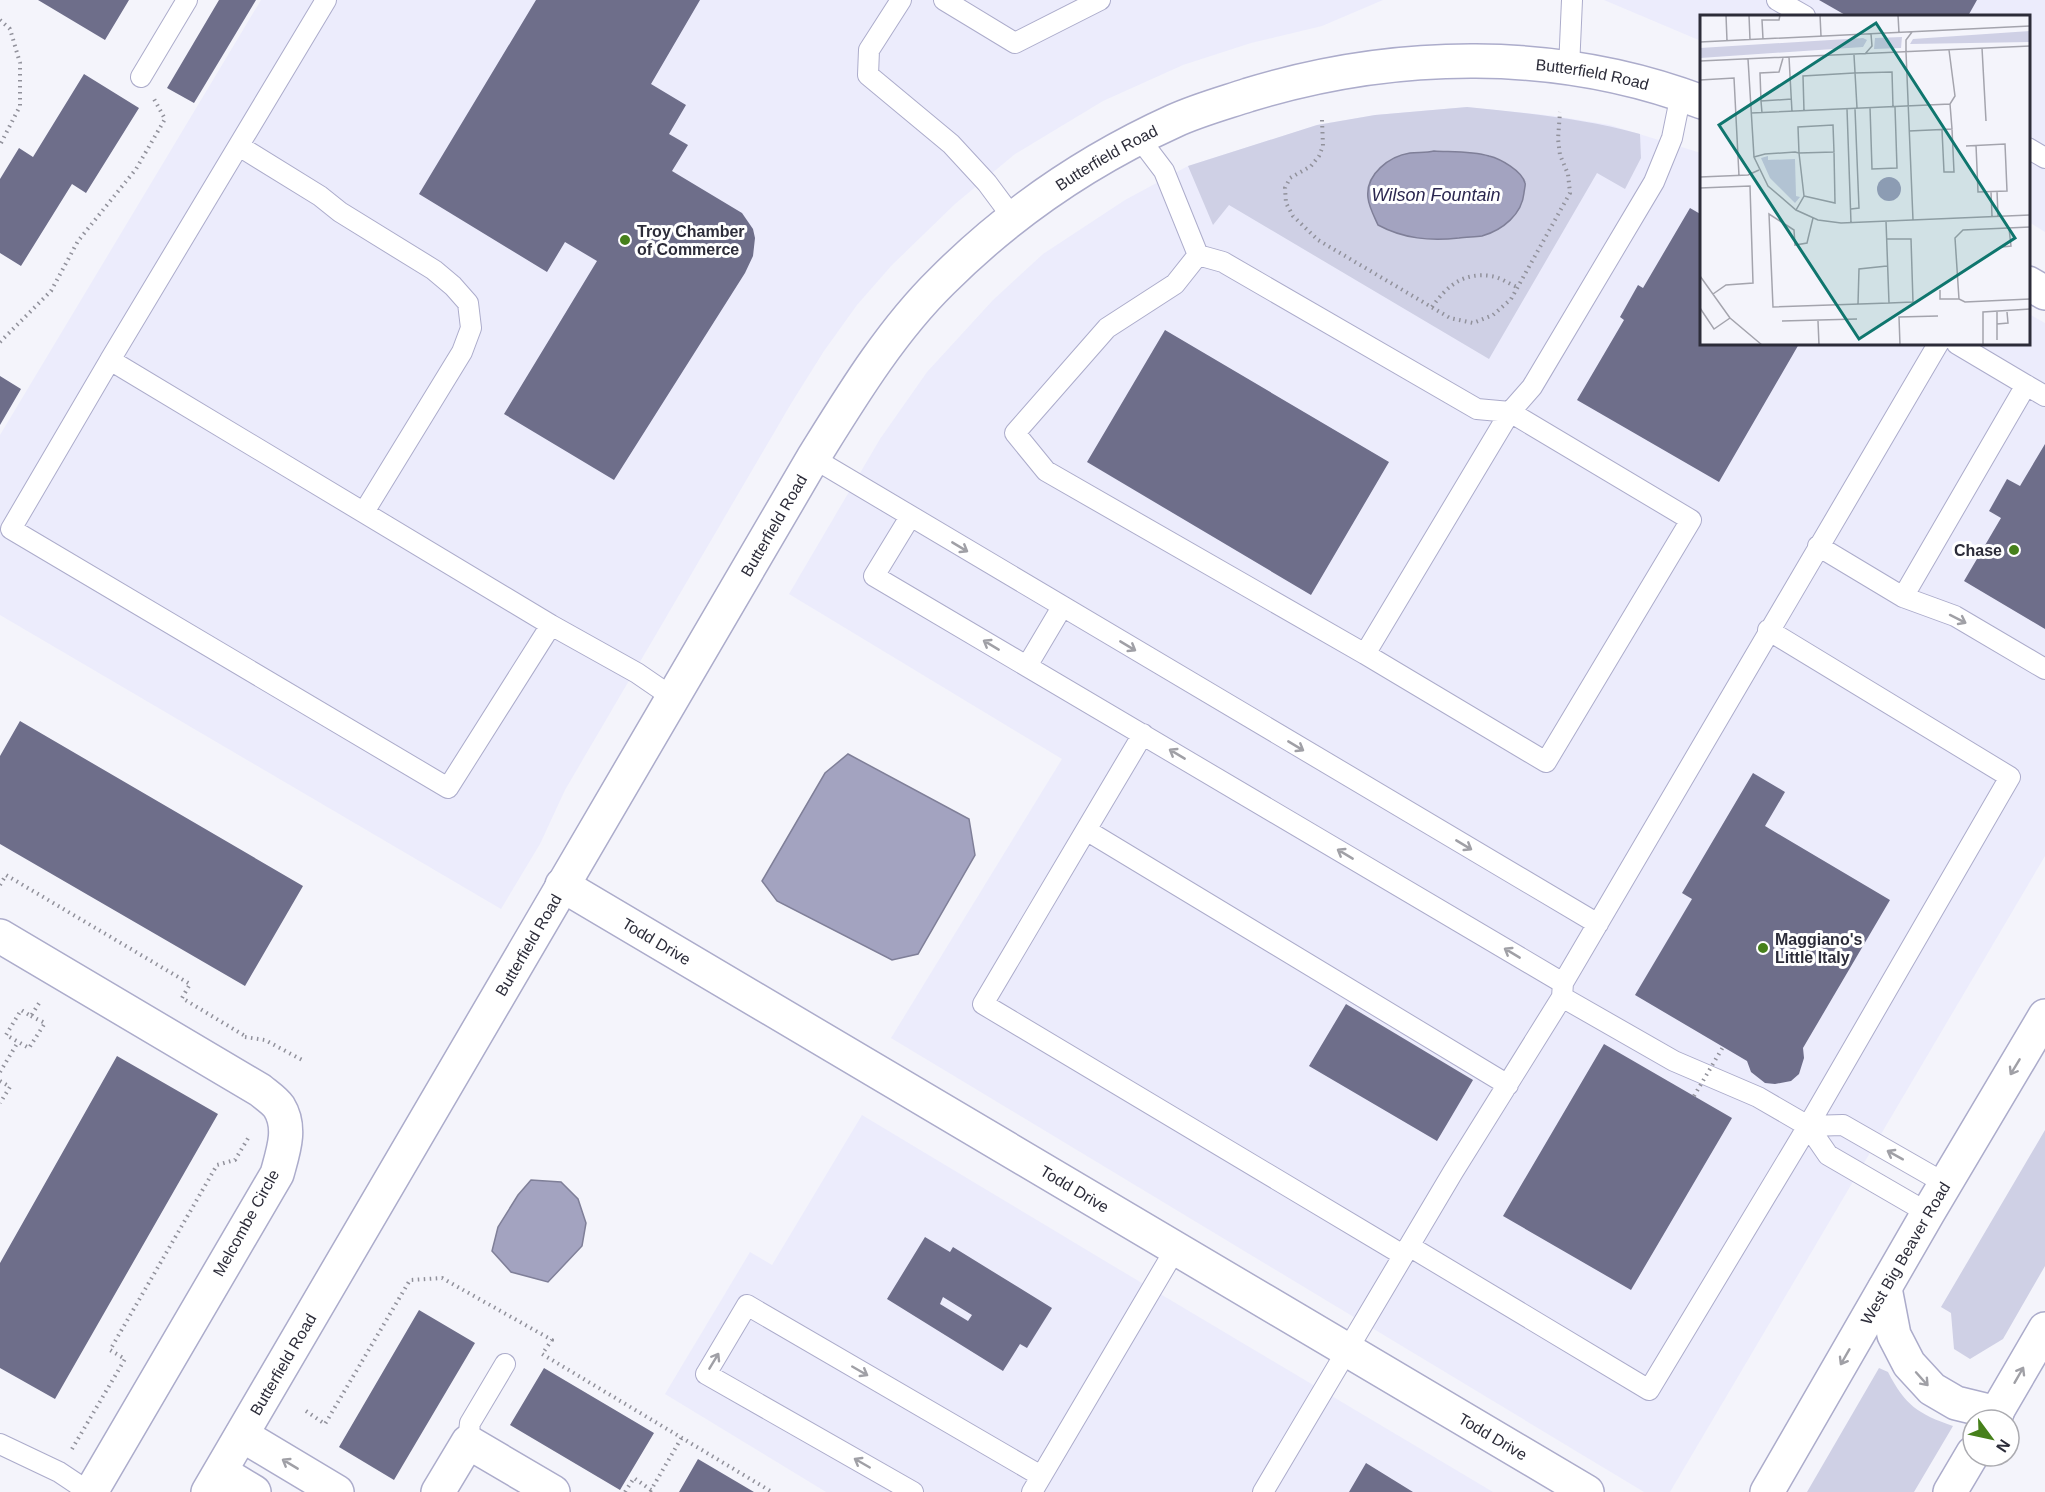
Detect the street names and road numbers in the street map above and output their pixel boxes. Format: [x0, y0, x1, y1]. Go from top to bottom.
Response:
street label: Butterfield Road [1535, 55, 1651, 93]
street label: Butterfield Road [1052, 122, 1160, 193]
street label: Butterfield Road [737, 471, 810, 579]
street label: Butterfield Road [492, 891, 565, 999]
street label: Todd Drive [619, 914, 694, 968]
street label: Todd Drive [1038, 1162, 1112, 1216]
street label: Melcombe Circle [210, 1167, 282, 1279]
street label: West Big Beaver Road [1857, 1179, 1953, 1327]
street label: Butterfield Road [246, 1310, 319, 1418]
street label: Todd Drive [1456, 1410, 1530, 1463]

